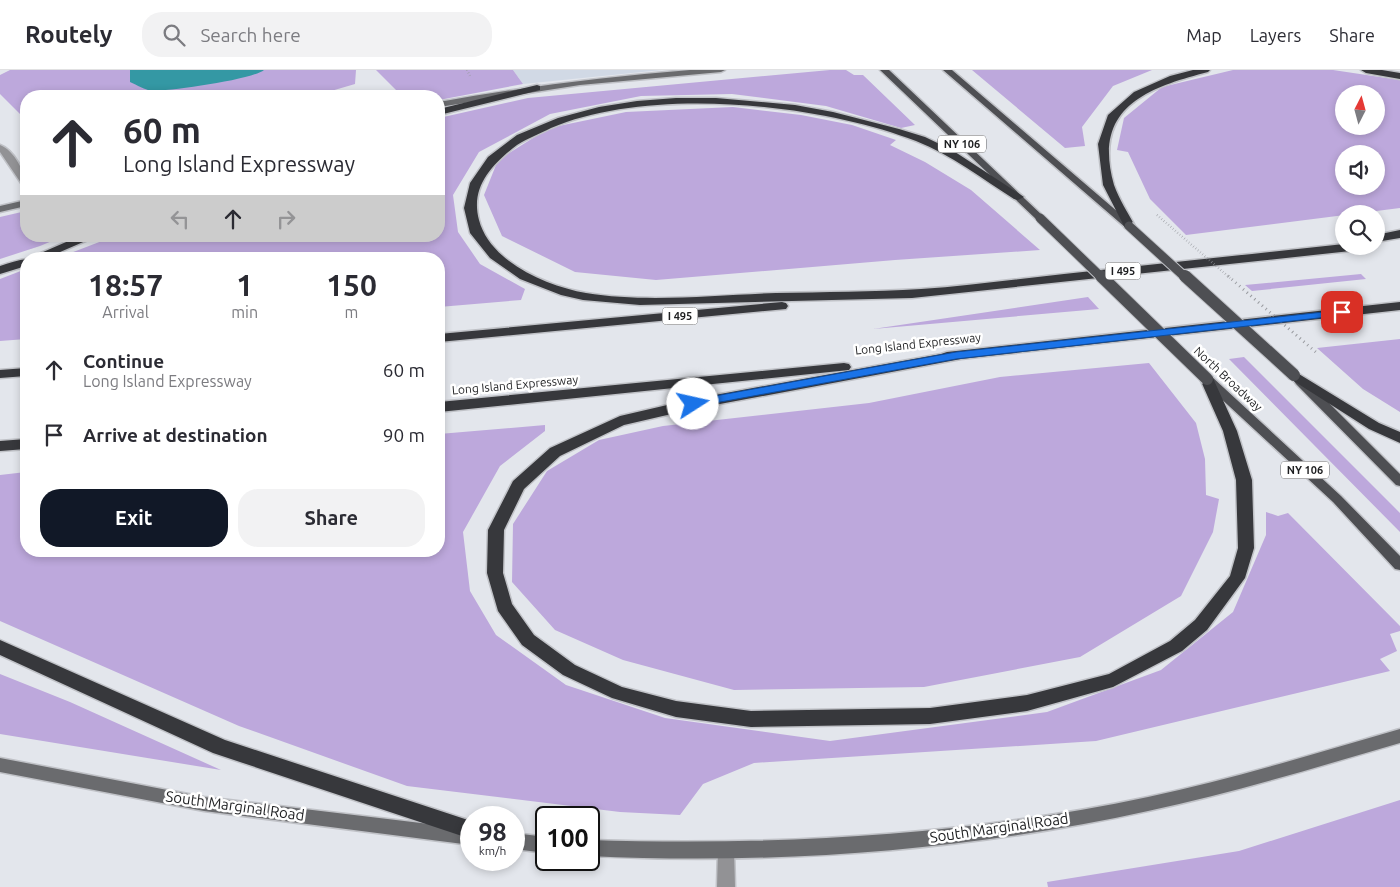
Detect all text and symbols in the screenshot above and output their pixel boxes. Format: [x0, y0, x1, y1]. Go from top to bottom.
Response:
search box [142, 12, 492, 57]
text: Routely [25, 21, 112, 48]
icon: search [160, 21, 188, 49]
text: Search here [200, 24, 301, 46]
text: Map [1186, 25, 1222, 45]
text: Layers [1250, 25, 1301, 45]
text: Share [1329, 25, 1375, 45]
north arrow [1335, 85, 1385, 135]
map controls [1335, 85, 1385, 255]
icon: ahead [40, 110, 105, 175]
text: 60 m [123, 110, 201, 150]
road number: NY 106 [938, 136, 986, 152]
button: sound [1335, 145, 1385, 195]
text: Long Island Expressway [123, 151, 355, 176]
icon: left [166, 205, 194, 233]
icon: ahead [219, 205, 247, 233]
icon: right [272, 205, 300, 233]
button: search [1335, 205, 1385, 255]
road number: I 495 [1106, 262, 1140, 280]
text: 18:57 [88, 268, 163, 302]
text: 1 [236, 268, 253, 302]
text: 150 [326, 268, 377, 302]
pin [1321, 291, 1363, 333]
icon: arrive [1328, 298, 1356, 326]
text: Arrival [102, 303, 149, 321]
text: min [231, 303, 258, 321]
text: m [345, 303, 358, 321]
road number: I 495 [662, 308, 698, 325]
street label: Long Island Expressway [854, 330, 982, 357]
street label: North Broadway [1192, 344, 1265, 414]
text: Continue [83, 350, 164, 372]
icon: ahead [40, 356, 68, 384]
text: 60 m [383, 359, 425, 381]
text: Long Island Expressway [83, 372, 252, 390]
street label: Long Island Expressway [451, 372, 579, 396]
position arrow [666, 377, 718, 429]
icon: arrive [40, 421, 68, 449]
text: Arrive at destination [83, 424, 268, 446]
text: 90 m [383, 424, 425, 446]
road number: NY 106 [1281, 462, 1329, 478]
button: Exit [40, 489, 228, 547]
button: Share [238, 489, 425, 547]
street label: South Marginal Road [165, 787, 306, 824]
speed limit sign: 100 [535, 806, 600, 871]
street label: South Marginal Road [928, 809, 1069, 846]
text: 98 [478, 818, 507, 846]
text: km/h [479, 844, 506, 857]

